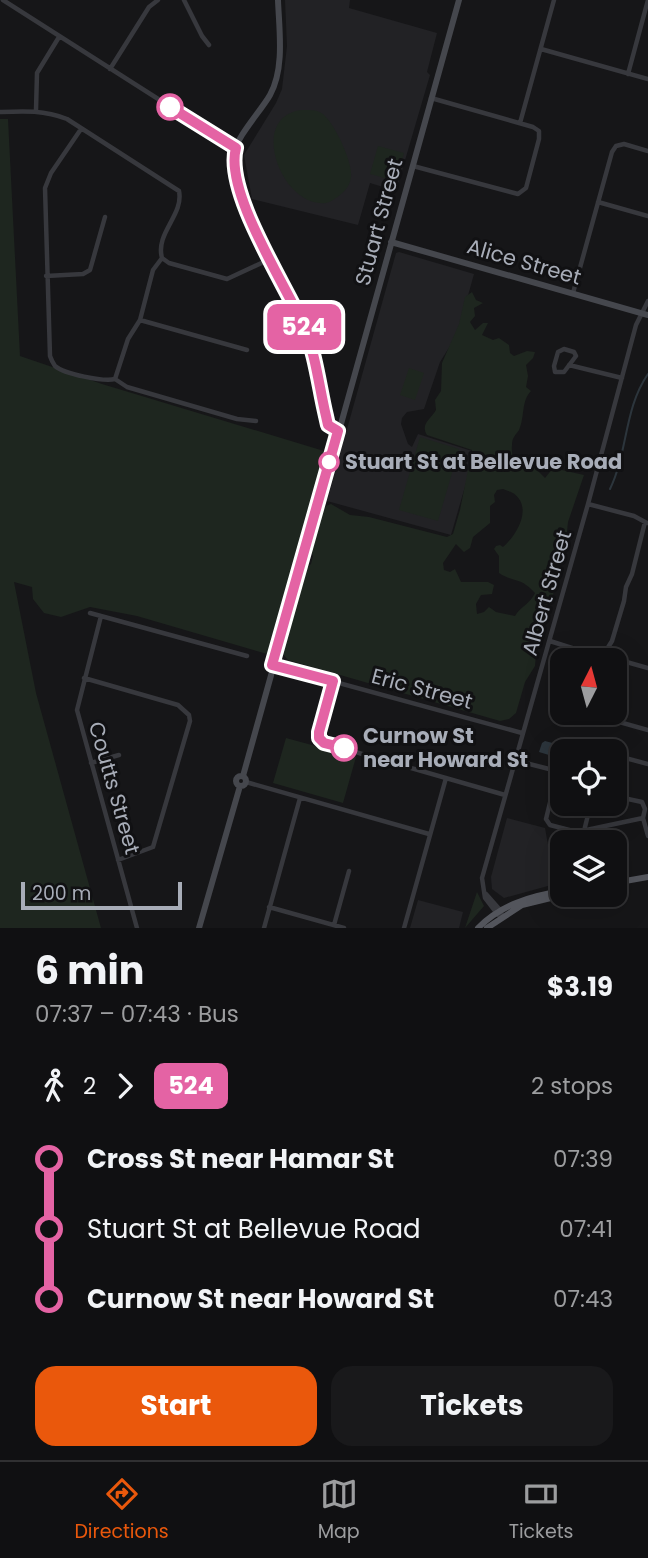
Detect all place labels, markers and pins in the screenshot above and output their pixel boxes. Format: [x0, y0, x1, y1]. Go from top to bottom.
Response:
unlabelled marker [157, 94, 183, 120]
place label: Stuart St at Bellevue Road [345, 447, 622, 476]
marker: Stuart St at Bellevue Road [319, 452, 339, 472]
place label: Curnow St near Howard St [363, 721, 528, 774]
marker: Curnow St near Howard St [331, 735, 357, 761]

